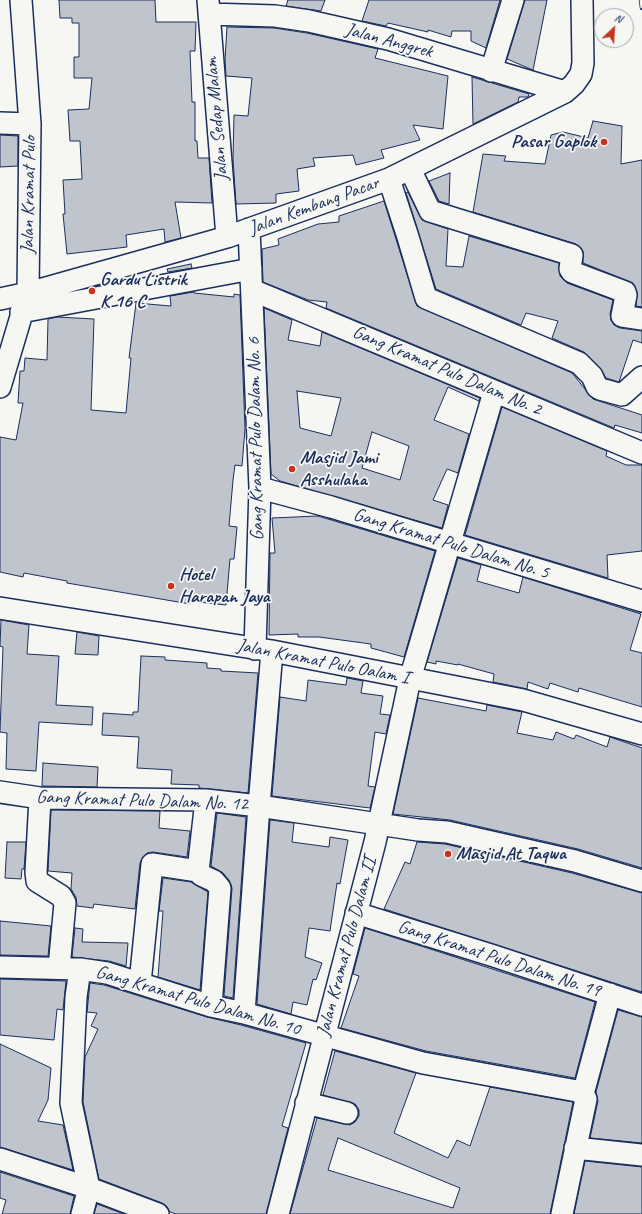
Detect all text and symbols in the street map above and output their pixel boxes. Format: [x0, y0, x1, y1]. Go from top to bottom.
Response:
north arrow [594, 8, 634, 48]
text: N [613, 10, 625, 26]
street label: Jalan Anggrek [343, 18, 435, 64]
street label: Jalan Sedap Malam [200, 56, 234, 182]
place label: Pasar Gaplok [511, 131, 596, 153]
street label: Jalan Kramat Pulo [17, 136, 41, 254]
marker: Pasar Gaplok [599, 137, 609, 147]
street label: Jalan Kembang Pacar [246, 172, 382, 240]
place label: Gardu Listrik K 16 C [100, 269, 187, 313]
marker: Gardu Listrik K 16 C [87, 286, 97, 296]
street label: Gang Kramat Pulo Dalam No. 2 [349, 321, 545, 421]
street label: Gang Kramat Pulo Dalam No. 6 [243, 337, 269, 541]
place label: Masjid Jami Asshulaha [300, 447, 378, 491]
marker: Masjid Jami Asshulaha [287, 464, 297, 474]
street label: Gang Kramat Pulo Dalam No. 5 [350, 503, 552, 585]
place label: Hotel Harapan Jaya [179, 564, 270, 608]
marker: Hotel Harapan Jaya [166, 581, 176, 591]
street label: Jalan Kramat Pulo Oalam I [235, 634, 411, 690]
street label: Gang Kramat Pulo Dalam No. 12 [36, 786, 248, 816]
place label: Masjid At Taqwa [456, 843, 566, 865]
marker: Masjid At Taqwa [443, 849, 453, 859]
street label: Jalan Kramat Pulo Dalam II [312, 855, 382, 1039]
street label: Gang Kramat Pulo Dalam No. 19 [395, 915, 603, 1003]
street label: Gang Kramat Pulo Dalam No. 10 [93, 961, 303, 1041]

